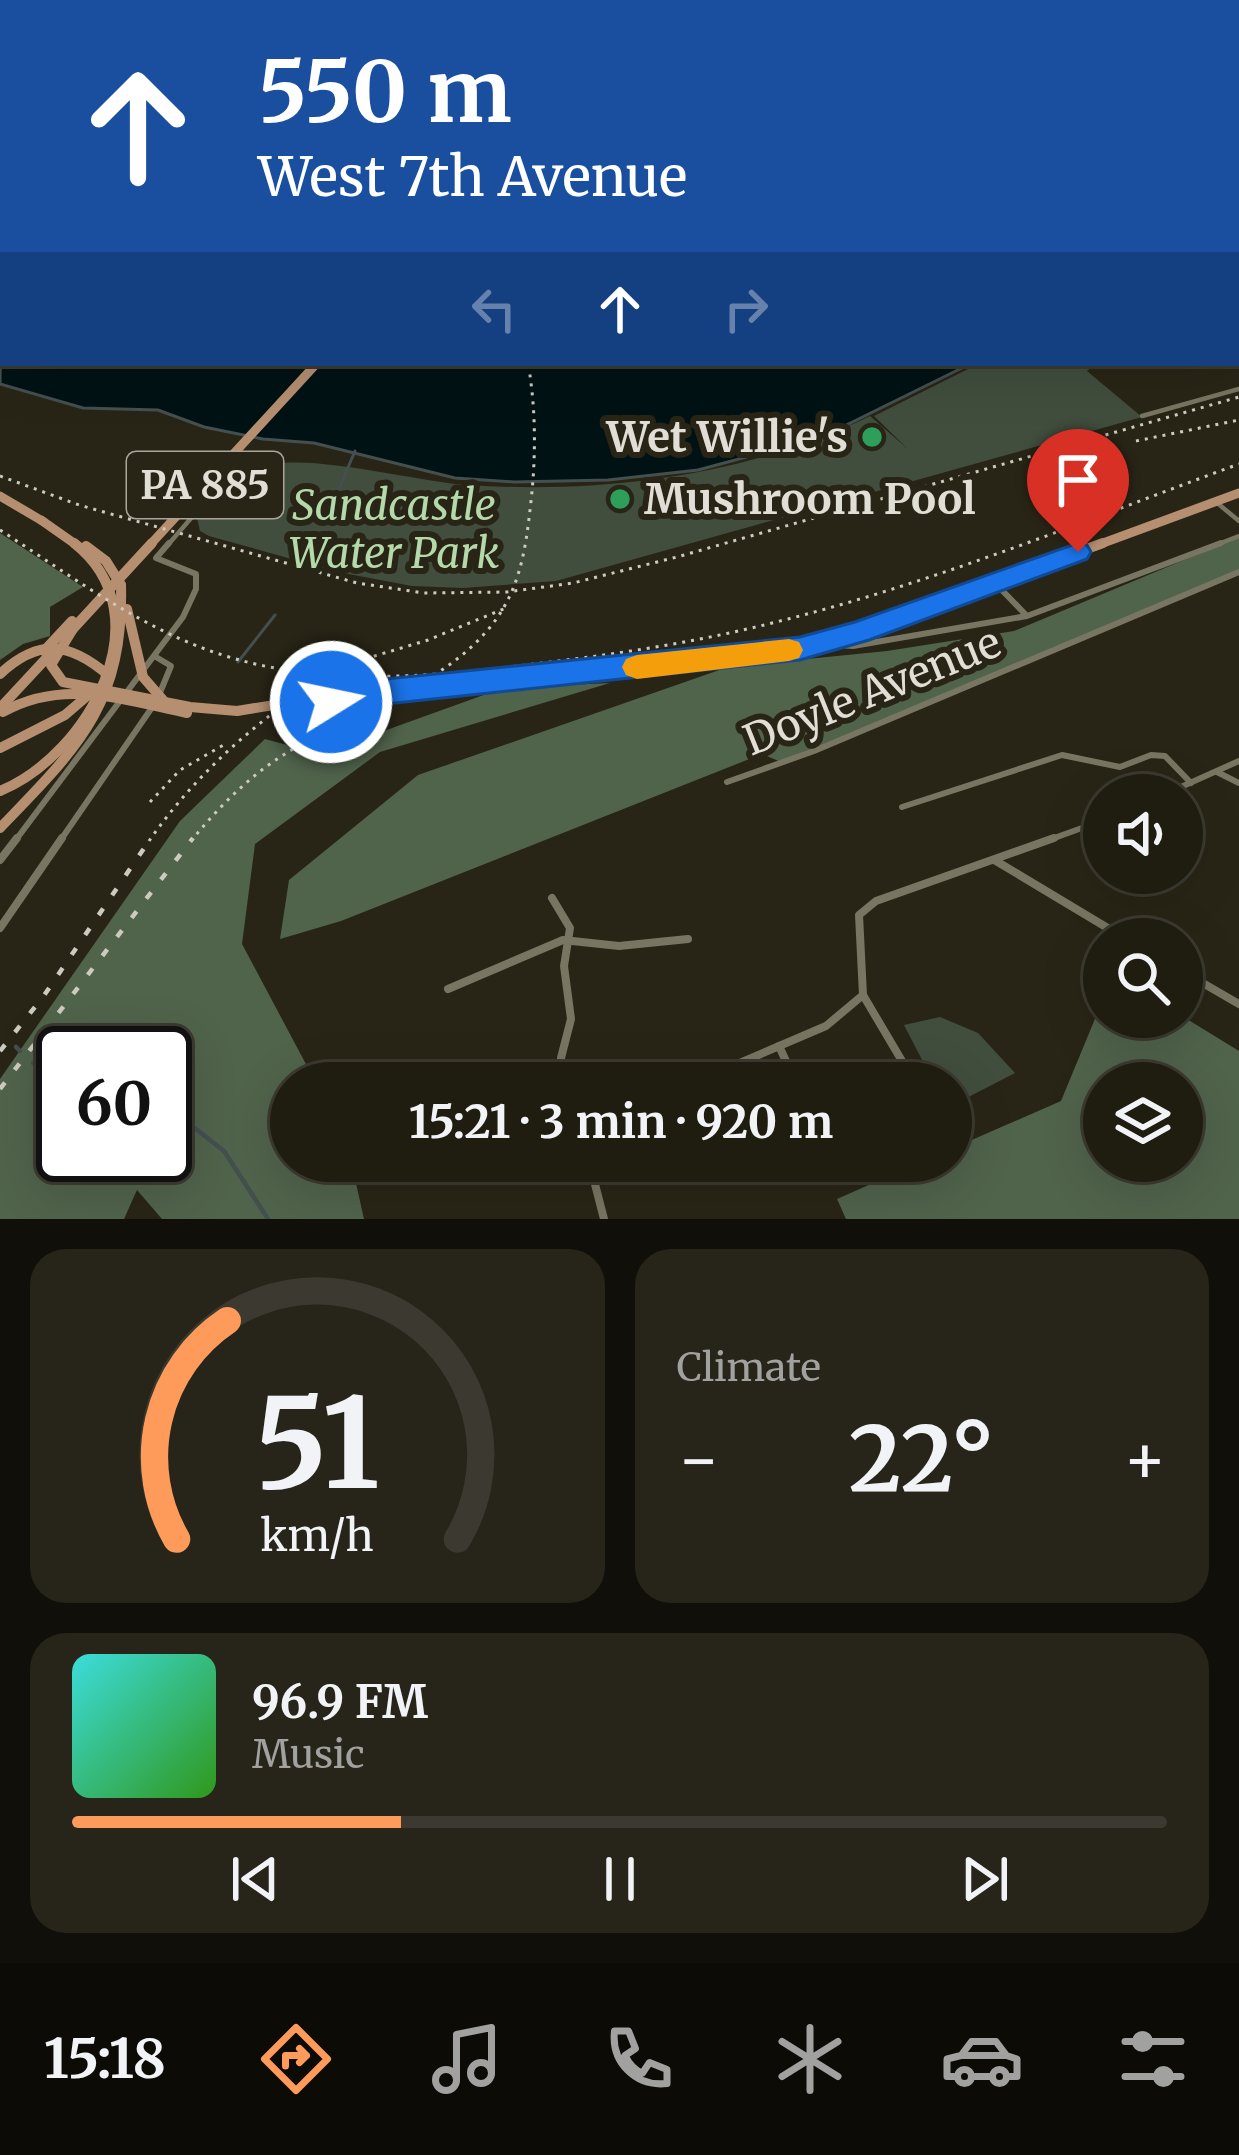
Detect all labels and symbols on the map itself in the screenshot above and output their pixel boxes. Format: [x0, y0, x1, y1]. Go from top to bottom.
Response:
place label: Wet Willie's [606, 411, 848, 463]
marker: Wet Willie's [859, 424, 885, 450]
pin [1027, 429, 1129, 552]
road number: PA 885 [127, 452, 283, 518]
place label: Mushroom Pool [644, 473, 976, 525]
park label: Sandcastle Water Park [289, 479, 499, 579]
marker: Mushroom Pool [607, 486, 633, 512]
street label: Doyle Avenue [736, 616, 1008, 766]
position arrow [268, 639, 394, 765]
speed limit sign: 60 [36, 1026, 192, 1182]

